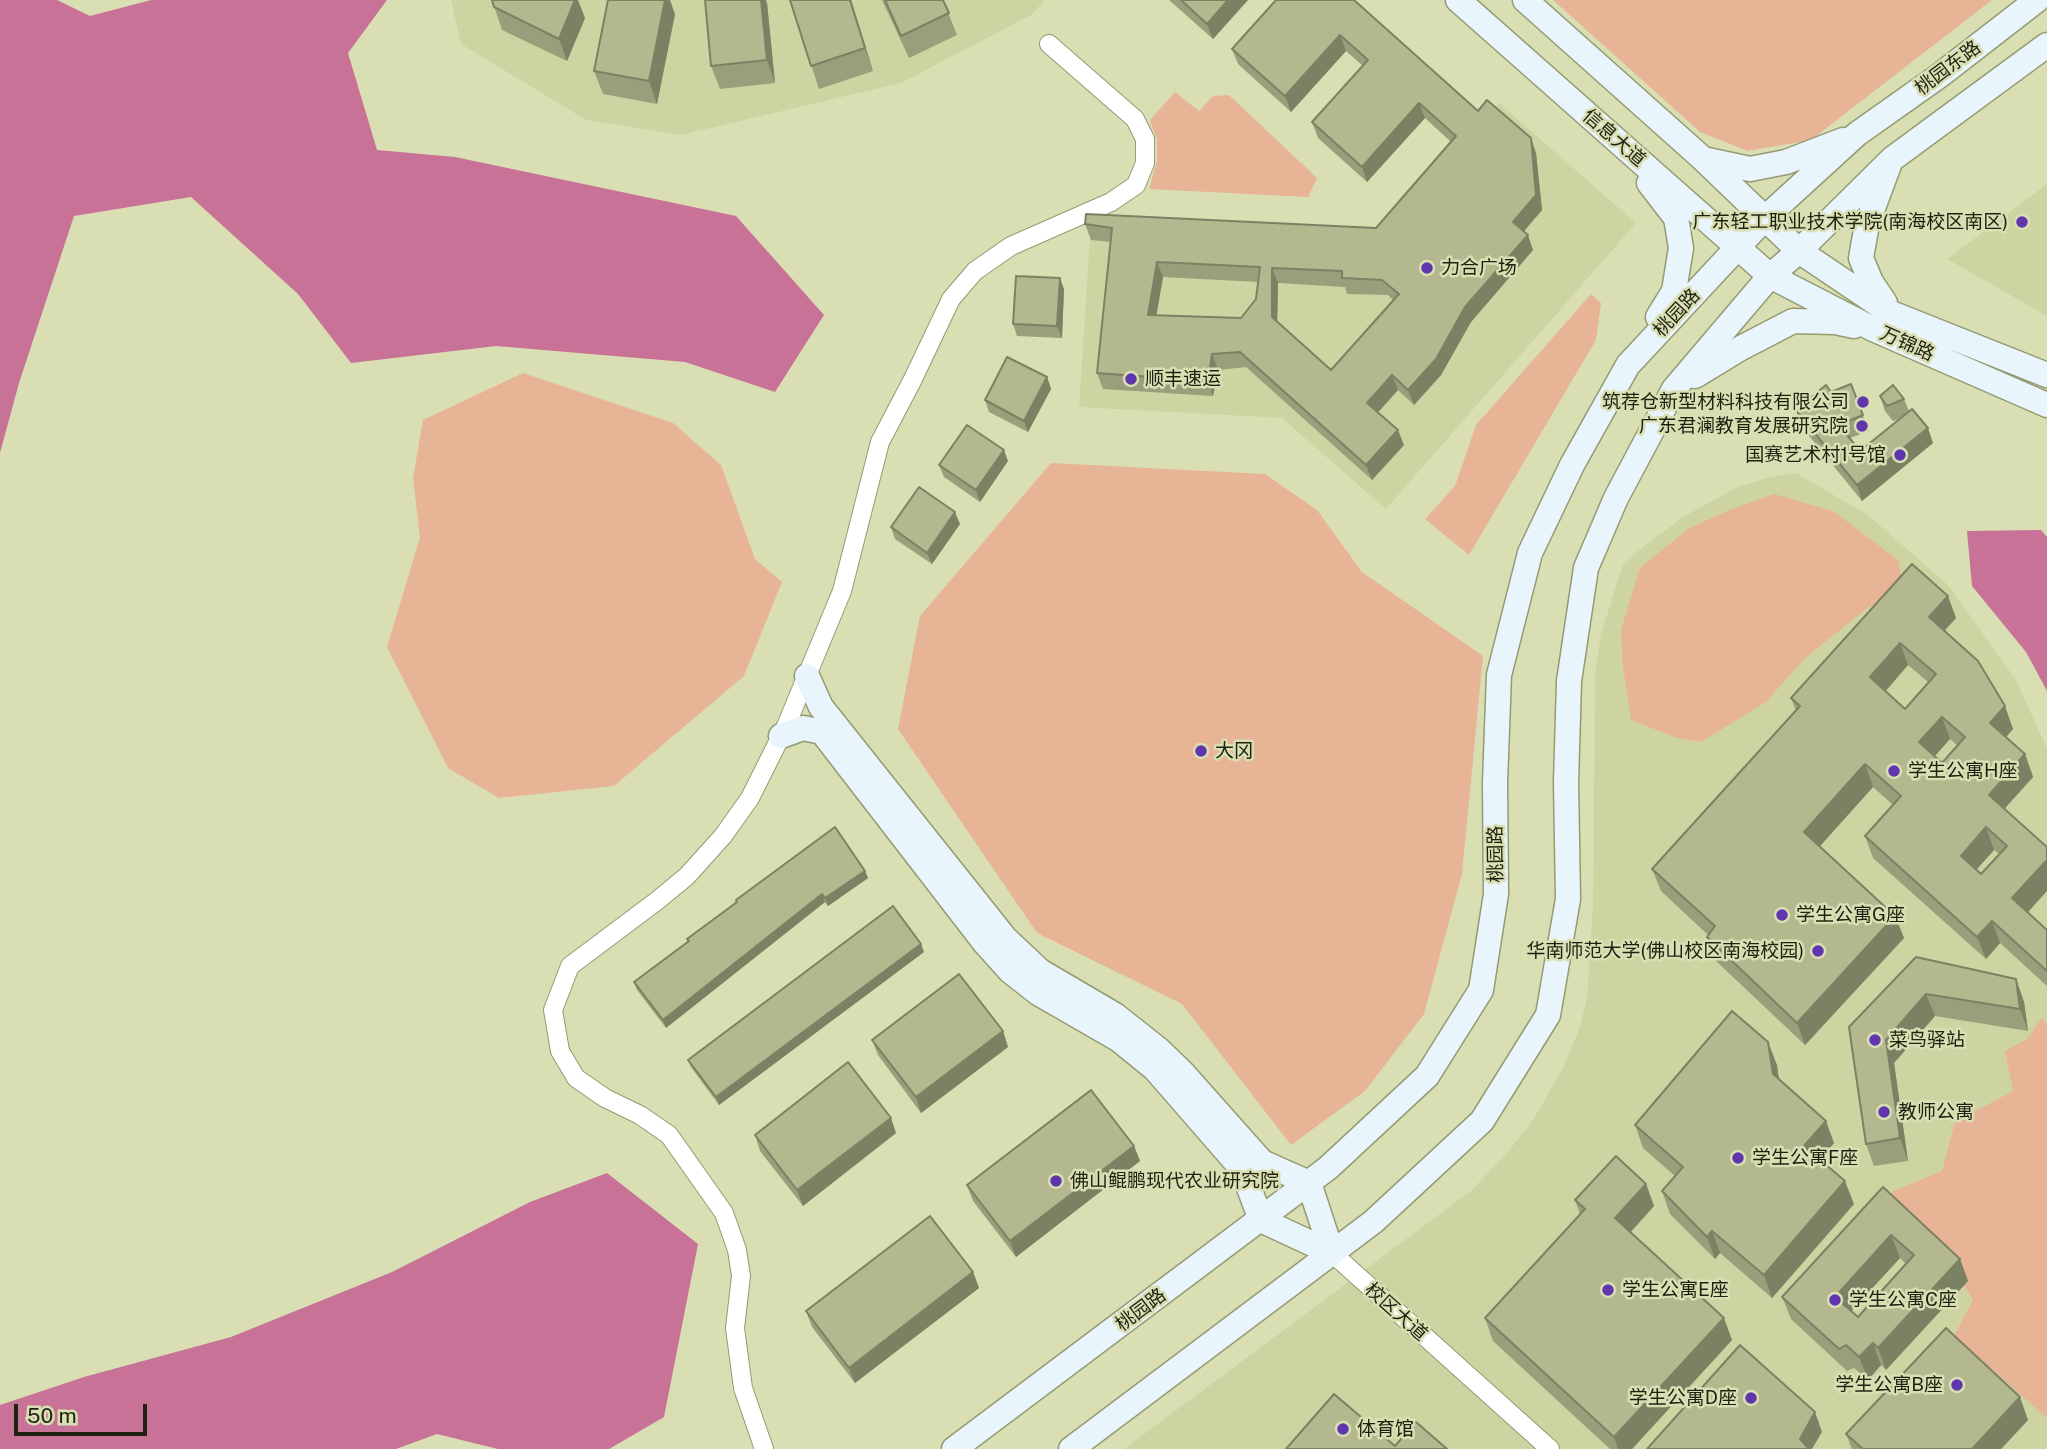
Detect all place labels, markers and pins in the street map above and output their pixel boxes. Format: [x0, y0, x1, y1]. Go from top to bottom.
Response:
place label: 广东轻工职业技术学院(南海校区南区) [1692, 211, 2008, 233]
marker: 广东轻工职业技术学院(南海校区南区) [2014, 214, 2030, 230]
place label: 力合广场 [1441, 257, 1517, 279]
marker: 力合广场 [1419, 260, 1435, 276]
place label: 顺丰速运 [1145, 368, 1221, 390]
marker: 顺丰速运 [1123, 371, 1139, 387]
place label: 筑荐仓新型材料科技有限公司 [1602, 391, 1849, 413]
marker: 筑荐仓新型材料科技有限公司 [1855, 394, 1871, 410]
place label: 广东君澜教育发展研究院 [1639, 415, 1848, 437]
marker: 广东君澜教育发展研究院 [1854, 418, 1870, 434]
place label: 国赛艺术村1号馆 [1745, 444, 1886, 466]
marker: 国赛艺术村1号馆 [1892, 447, 1908, 463]
place label: 大冈 [1215, 740, 1253, 762]
marker: 大冈 [1193, 743, 1209, 759]
place label: 学生公寓H座 [1908, 760, 2018, 782]
marker: 学生公寓H座 [1886, 763, 1902, 779]
place label: 学生公寓G座 [1796, 904, 1905, 926]
marker: 学生公寓G座 [1774, 907, 1790, 923]
place label: 华南师范大学(佛山校区南海校园) [1526, 940, 1804, 962]
marker: 华南师范大学(佛山校区南海校园) [1810, 943, 1826, 959]
place label: 菜鸟驿站 [1889, 1029, 1965, 1051]
marker: 菜鸟驿站 [1867, 1032, 1883, 1048]
place label: 教师公寓 [1898, 1101, 1974, 1123]
marker: 教师公寓 [1876, 1104, 1892, 1120]
place label: 学生公寓F座 [1752, 1147, 1858, 1169]
marker: 学生公寓F座 [1730, 1150, 1746, 1166]
place label: 佛山鲲鹏现代农业研究院 [1070, 1170, 1279, 1192]
marker: 佛山鲲鹏现代农业研究院 [1048, 1173, 1064, 1189]
place label: 学生公寓E座 [1622, 1279, 1729, 1301]
marker: 学生公寓E座 [1600, 1282, 1616, 1298]
place label: 学生公寓C座 [1849, 1289, 1957, 1311]
marker: 学生公寓C座 [1827, 1292, 1843, 1308]
place label: 学生公寓B座 [1835, 1374, 1943, 1396]
marker: 学生公寓B座 [1949, 1377, 1965, 1393]
place label: 学生公寓D座 [1629, 1387, 1737, 1409]
marker: 学生公寓D座 [1743, 1390, 1759, 1406]
place label: 体育馆 [1357, 1418, 1414, 1440]
marker: 体育馆 [1335, 1421, 1351, 1437]

